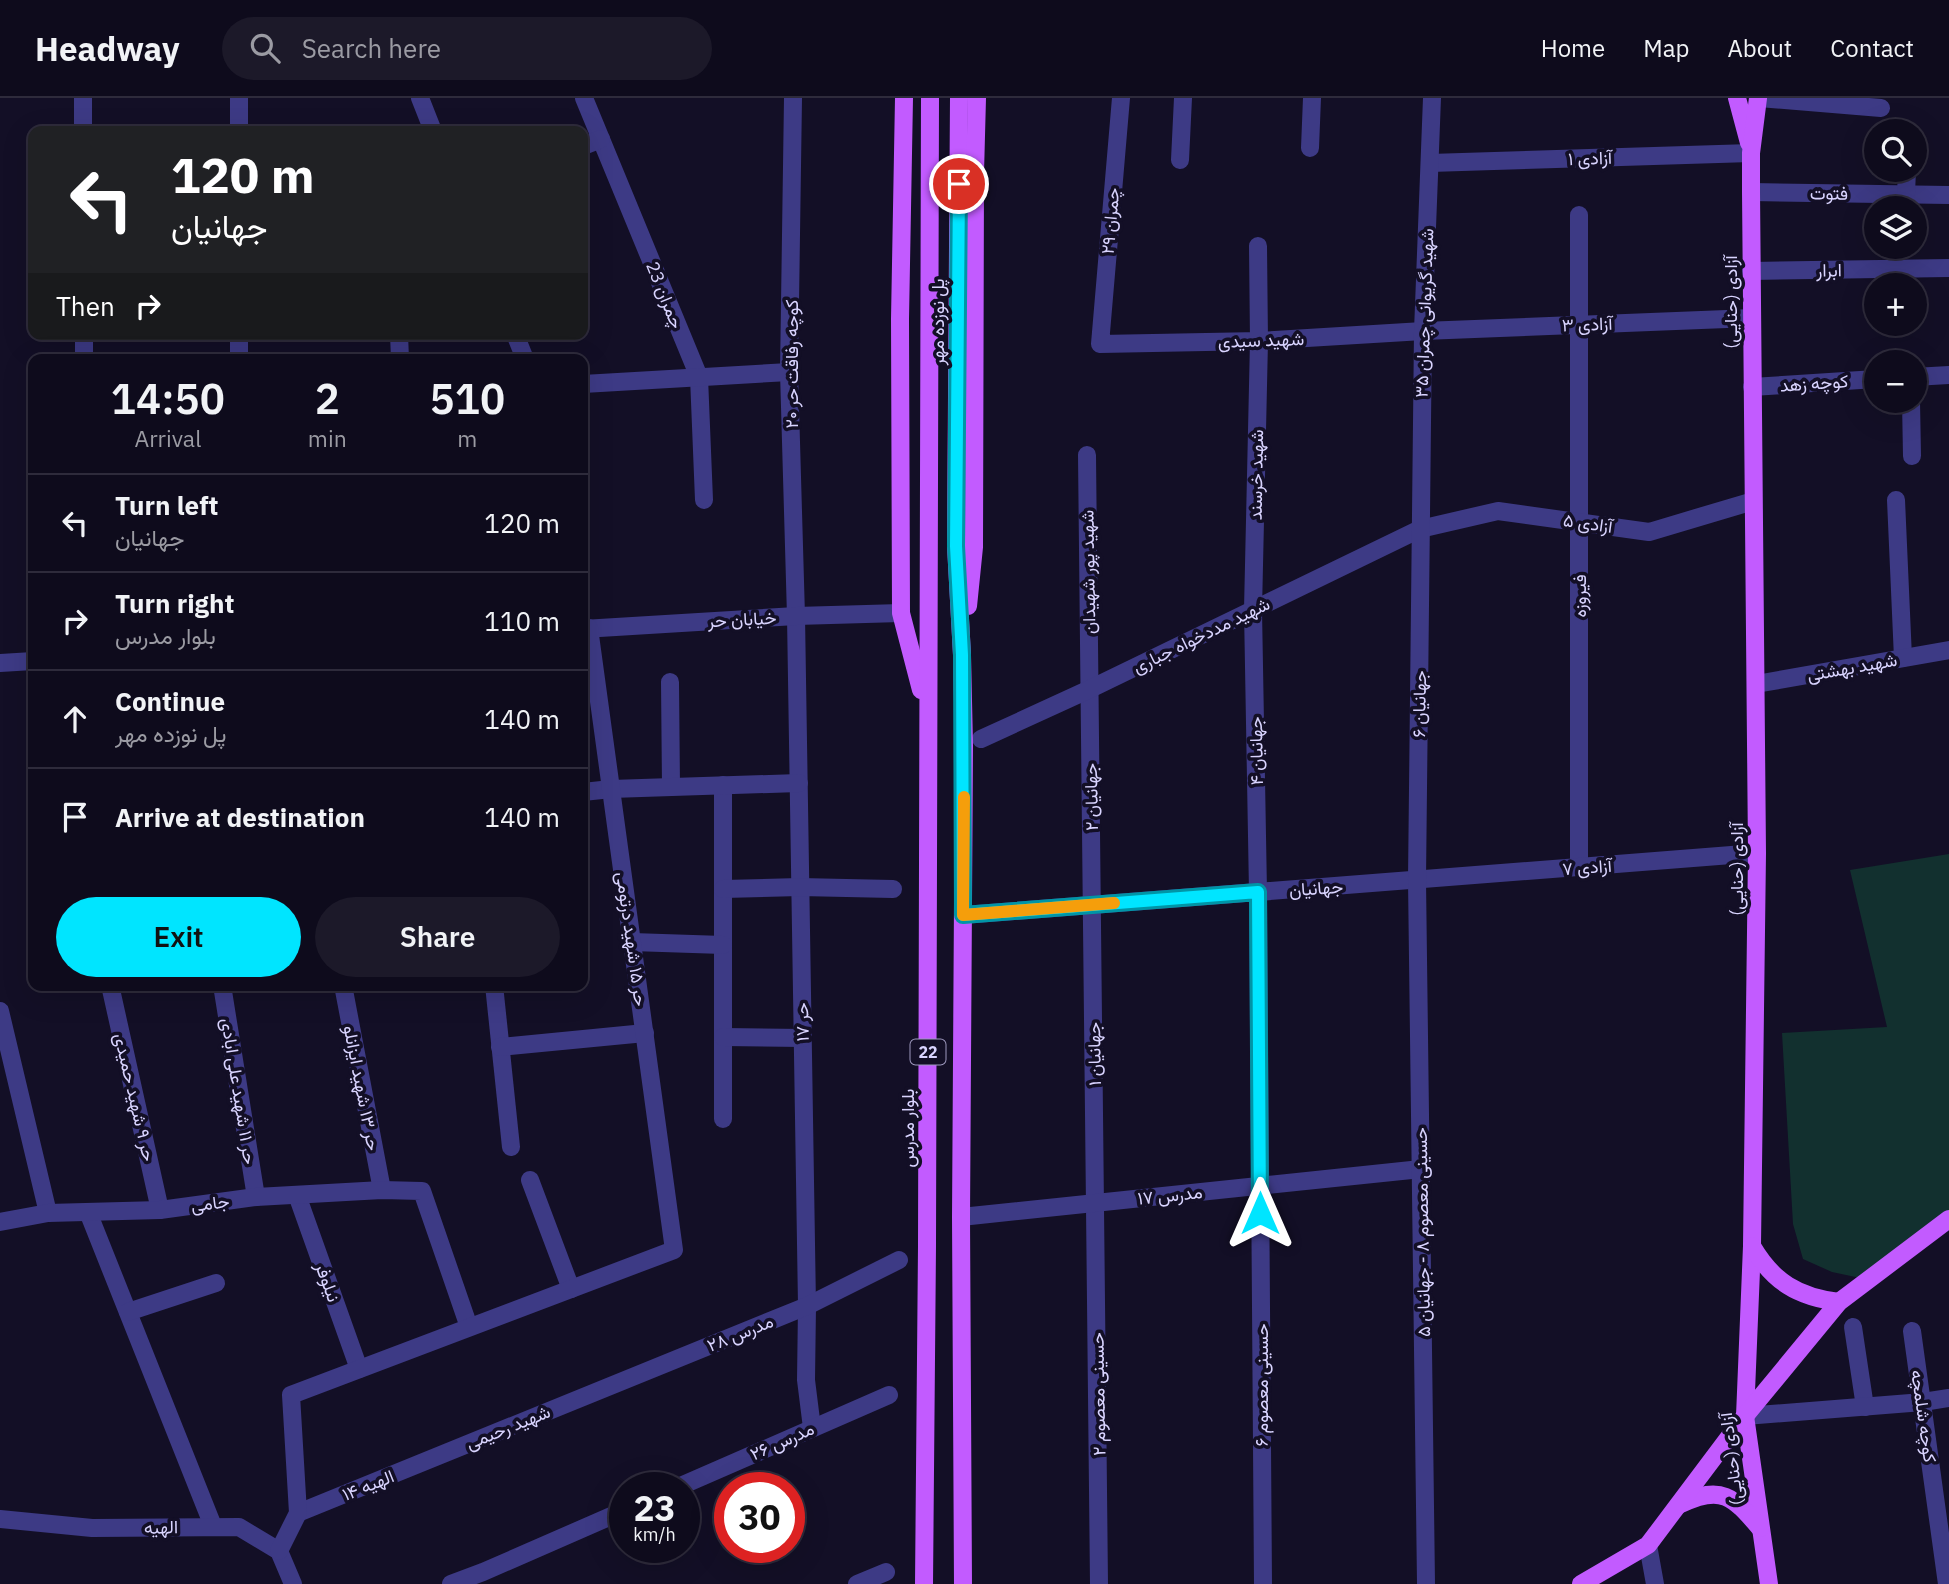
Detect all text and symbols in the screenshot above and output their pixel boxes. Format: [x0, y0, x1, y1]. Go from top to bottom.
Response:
search box [222, 17, 712, 80]
text: Headway [35, 27, 180, 70]
icon: search [246, 29, 284, 67]
text: Search here [302, 31, 441, 65]
text: Home [1541, 32, 1605, 64]
text: Map [1643, 32, 1689, 64]
text: About [1727, 32, 1792, 64]
text: Contact [1830, 32, 1914, 64]
map controls [1864, 119, 1927, 413]
button: search [1864, 119, 1927, 182]
text: 120 m [171, 143, 315, 206]
street label: آزادی ۱ [1568, 146, 1614, 170]
icon: left [56, 154, 147, 245]
pin [929, 154, 989, 214]
icon: arrive [940, 165, 978, 203]
street label: فتوت [1810, 181, 1848, 205]
street label: چمران ۲۹ [1096, 187, 1125, 255]
button: layers [1864, 196, 1927, 259]
text: جهانیان [171, 205, 268, 247]
street label: شهید گریوانی چمران ۳۵ [1410, 228, 1439, 398]
street label: آزادی (حنایی) [1719, 253, 1742, 349]
street label: چمران 23 [640, 258, 689, 332]
street label: ابرار [1815, 258, 1842, 282]
button: + [1864, 273, 1927, 336]
street label: پل نوزده مهر [926, 278, 950, 367]
icon: right [129, 287, 167, 325]
text: Then [56, 289, 115, 323]
street label: کوچه رفاقت حر ۲۰ [780, 300, 804, 428]
street label: آزادی ۳ [1561, 312, 1615, 336]
street label: شهید سیدی [1217, 327, 1305, 353]
button: − [1864, 350, 1927, 413]
street label: کوچه زهد [1779, 369, 1849, 398]
text: 14:50 [111, 371, 225, 426]
text: 2 [315, 371, 340, 426]
text: 510 [430, 371, 505, 426]
text: Arrival [134, 423, 201, 453]
text: min [308, 423, 347, 453]
text: m [457, 423, 477, 453]
street label: شهید خرسند [1244, 429, 1268, 521]
text: Turn left [115, 488, 218, 522]
icon: left [56, 504, 94, 542]
text: 120 m [484, 506, 560, 540]
street label: آزادی ۵ [1562, 508, 1616, 538]
street label: شهید پور شهیدان [1075, 510, 1102, 634]
text: جهانیان [115, 522, 184, 552]
street label: فیروزه [1568, 574, 1591, 618]
text: Turn right [115, 586, 234, 620]
street label: شهید مددخواه جباری [1129, 592, 1273, 678]
icon: right [56, 602, 94, 640]
text: 110 m [484, 604, 560, 638]
street label: خیابان حر [706, 606, 777, 632]
text: بلوار مدرس [115, 620, 216, 650]
street label: شهید بهشتی [1805, 648, 1899, 686]
street label: جهانیان ۶ [1407, 670, 1431, 738]
text: Continue [115, 684, 225, 718]
icon: ahead [56, 700, 94, 738]
text: 140 m [484, 702, 560, 736]
street label: جهانیان ۴ [1244, 716, 1268, 786]
text: پل نوزده مهر [115, 718, 226, 748]
street label: جهانیان ۲ [1079, 763, 1103, 831]
icon: arrive [56, 798, 94, 836]
text: Arrive at destination [115, 800, 365, 834]
text: 140 m [484, 800, 560, 834]
street label: آزادی (حنایی) [1725, 820, 1748, 916]
street label: آزادی ۷ [1562, 854, 1614, 880]
street label: حر ۱۵ شهید درتومی [611, 870, 653, 1008]
street label: جهانیان [1288, 875, 1344, 901]
button: Exit [56, 897, 301, 977]
button: Share [315, 897, 560, 977]
street label: حر ۱۷ [790, 1002, 814, 1042]
street label: حر ۱۱ شهید علی ابادی [216, 1016, 262, 1166]
street label: جهانیان ۱ [1082, 1022, 1106, 1086]
street label: حر ۱۳ شهید ایزانلو [339, 1023, 385, 1153]
street label: حر ۹ شهید حمیدی [109, 1031, 161, 1163]
road number: 22 [911, 1040, 946, 1064]
street label: بلوار مدرس [896, 1089, 919, 1167]
street label: حسینی معصوم ۸ - جهانیان ۵ [1409, 1127, 1436, 1337]
position arrow [1223, 1176, 1297, 1250]
street label: مدرس ۱۷ [1136, 1180, 1204, 1210]
street label: جامی [190, 1189, 230, 1217]
street label: نیلوفر [310, 1258, 346, 1305]
street label: مدرس ۲۸ [703, 1309, 777, 1357]
street label: حسینی معصوم ۶ [1250, 1324, 1274, 1446]
street label: حسینی معصوم ۲ [1085, 1332, 1112, 1456]
street label: کوچه شلمچه [1905, 1368, 1942, 1464]
street label: شهید رحیمی [462, 1400, 554, 1454]
street label: آزادی (حنایی) [1714, 1409, 1748, 1507]
street label: مدرس ۲۶ [746, 1417, 818, 1465]
street label: الهیه ۱۴ [339, 1464, 397, 1506]
speed limit sign: 30 [714, 1472, 805, 1563]
text: 23 [633, 1485, 676, 1531]
street label: الهیه [144, 1515, 178, 1539]
text: km/h [633, 1523, 676, 1546]

